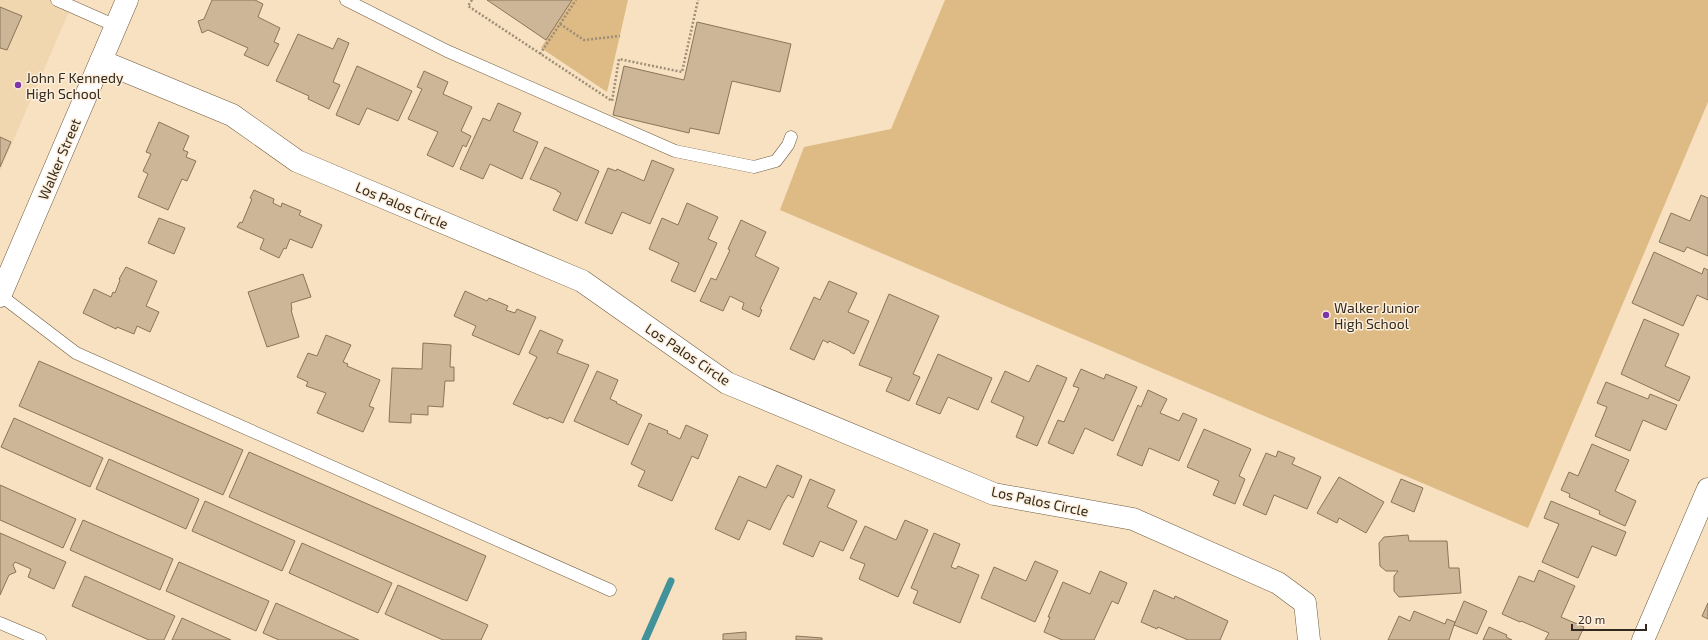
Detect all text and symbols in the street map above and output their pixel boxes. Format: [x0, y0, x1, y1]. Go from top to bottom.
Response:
place label: John F Kennedy High School [26, 69, 124, 102]
marker: John F Kennedy High School [13, 80, 23, 90]
street label: Walker Street [34, 116, 84, 202]
street label: Los Palos Circle [353, 178, 451, 232]
place label: Walker Junior High School [1334, 299, 1420, 332]
marker: Walker Junior High School [1321, 310, 1331, 320]
street label: Los Palos Circle [642, 319, 734, 389]
street label: Los Palos Circle [990, 482, 1090, 520]
scale bar [1572, 606, 1646, 632]
text: 20 m [1578, 612, 1605, 626]

